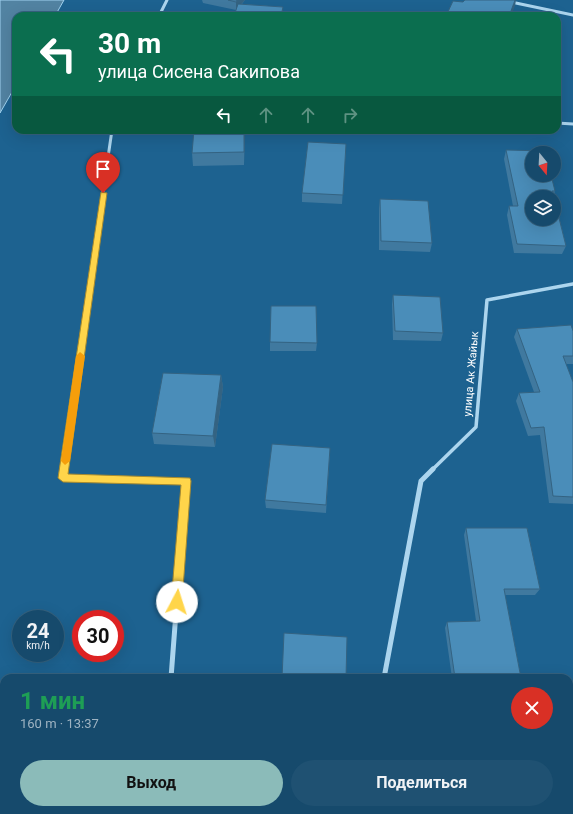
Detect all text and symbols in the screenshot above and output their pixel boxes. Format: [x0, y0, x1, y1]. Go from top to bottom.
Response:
text: 30 m [98, 27, 161, 60]
icon: left [32, 28, 84, 80]
text: улица Сисена Сакипова [98, 61, 300, 82]
icon: left [213, 104, 235, 126]
icon: ahead [255, 104, 277, 126]
icon: ahead [297, 104, 319, 126]
icon: right [339, 104, 361, 126]
north arrow [525, 146, 561, 182]
map controls [525, 146, 561, 226]
pin [86, 152, 120, 193]
icon: arrive [92, 158, 114, 180]
button: layers [525, 190, 561, 226]
street label: улица Ак Жайык [461, 331, 481, 417]
position arrow [156, 581, 198, 623]
speed limit sign: 30 [72, 610, 124, 662]
text: 24 [27, 619, 49, 643]
text: km/h [26, 640, 50, 651]
text: 1 мин [20, 687, 85, 715]
button: close [511, 687, 553, 729]
text: 160 m · 13:37 [20, 716, 99, 731]
button: Выход [20, 760, 283, 806]
button: Поделиться [291, 760, 553, 806]

